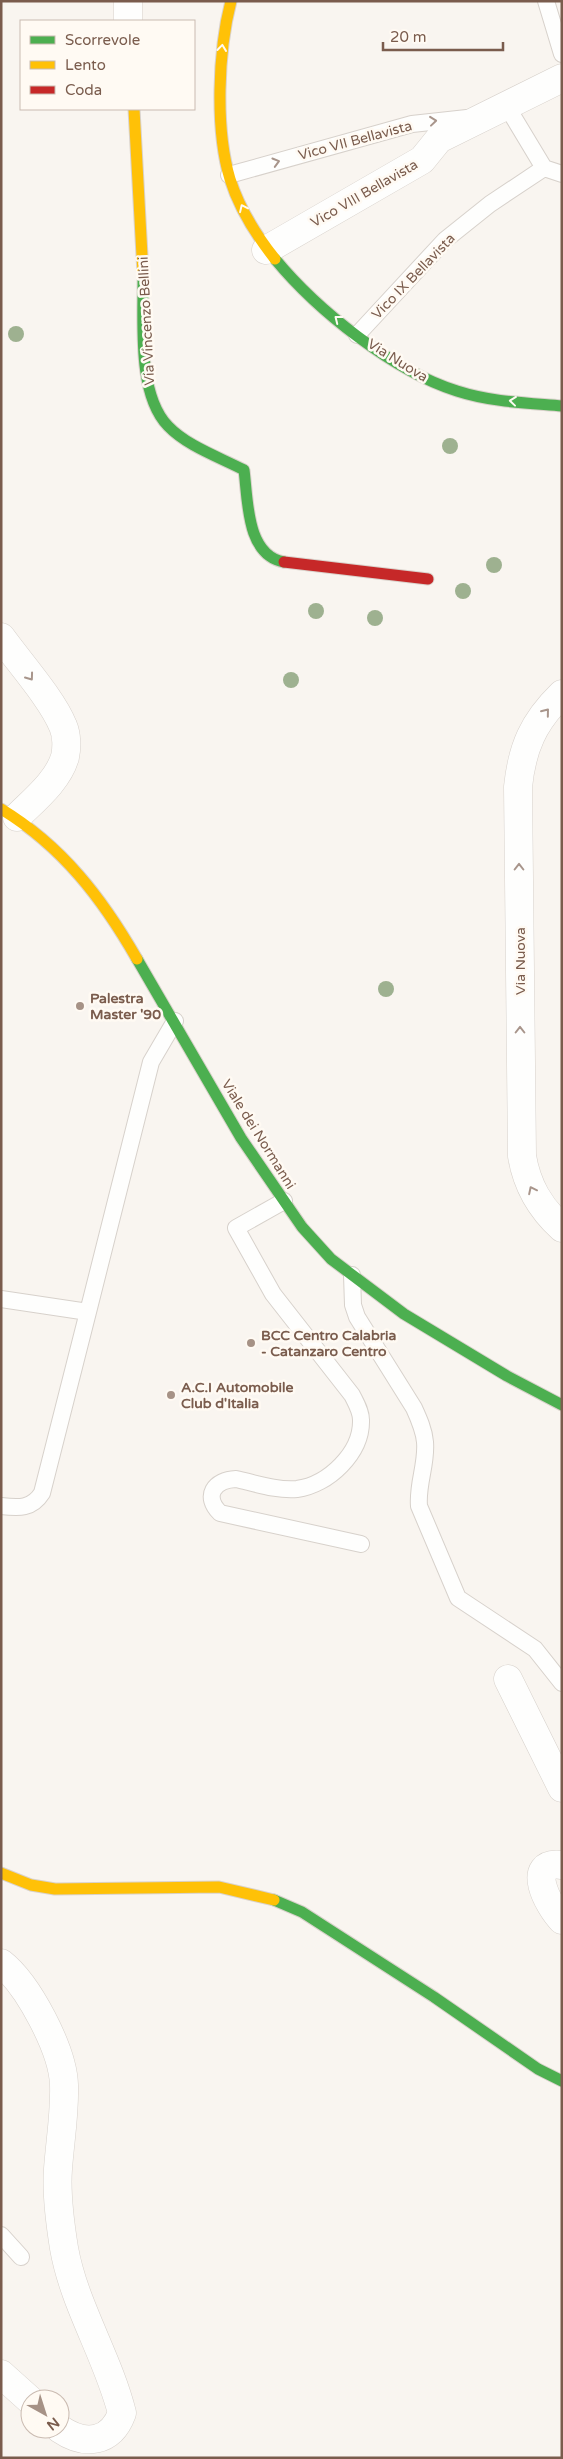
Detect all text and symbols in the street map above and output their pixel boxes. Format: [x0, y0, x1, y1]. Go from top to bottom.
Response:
legend [20, 20, 195, 110]
scale bar [383, 20, 503, 52]
text: 20 m [390, 28, 427, 46]
text: Scorrevole [65, 31, 140, 49]
one-way arrow [216, 44, 227, 52]
text: Lento [65, 56, 106, 74]
text: Coda [65, 81, 102, 99]
one-way arrow [430, 116, 438, 127]
street label: Vico VII Bellavista [296, 117, 414, 164]
street label: Vico VIII Bellavista [308, 156, 421, 231]
one-way arrow [272, 157, 281, 168]
one-way arrow [238, 204, 249, 213]
street label: Vico IX Bellavista [368, 230, 459, 323]
street label: Via Vincenzo Bellini [135, 256, 158, 386]
one-way arrow [335, 317, 344, 325]
street label: Via Nuova [364, 335, 431, 386]
one-way arrow [509, 396, 517, 407]
one-way arrow [24, 671, 33, 681]
one-way arrow [541, 708, 550, 717]
one-way arrow [514, 863, 524, 870]
street label: Via Nuova [512, 927, 529, 995]
place label: Palestra Master '90 [90, 990, 161, 1023]
marker: Palestra Master '90 [74, 1000, 86, 1012]
one-way arrow [515, 1025, 525, 1033]
street label: Viale dei Normanni [218, 1076, 299, 1192]
one-way arrow [528, 1186, 538, 1195]
place label: BCC Centro Calabria - Catanzaro Centro [261, 1327, 397, 1360]
marker: BCC Centro Calabria - Catanzaro Centro [245, 1337, 257, 1349]
place label: A.C.I Automobile Club d'Italia [181, 1379, 293, 1412]
marker: A.C.I Automobile Club d'Italia [165, 1389, 177, 1401]
north arrow [20, 2389, 70, 2439]
text: N [43, 2414, 63, 2434]

